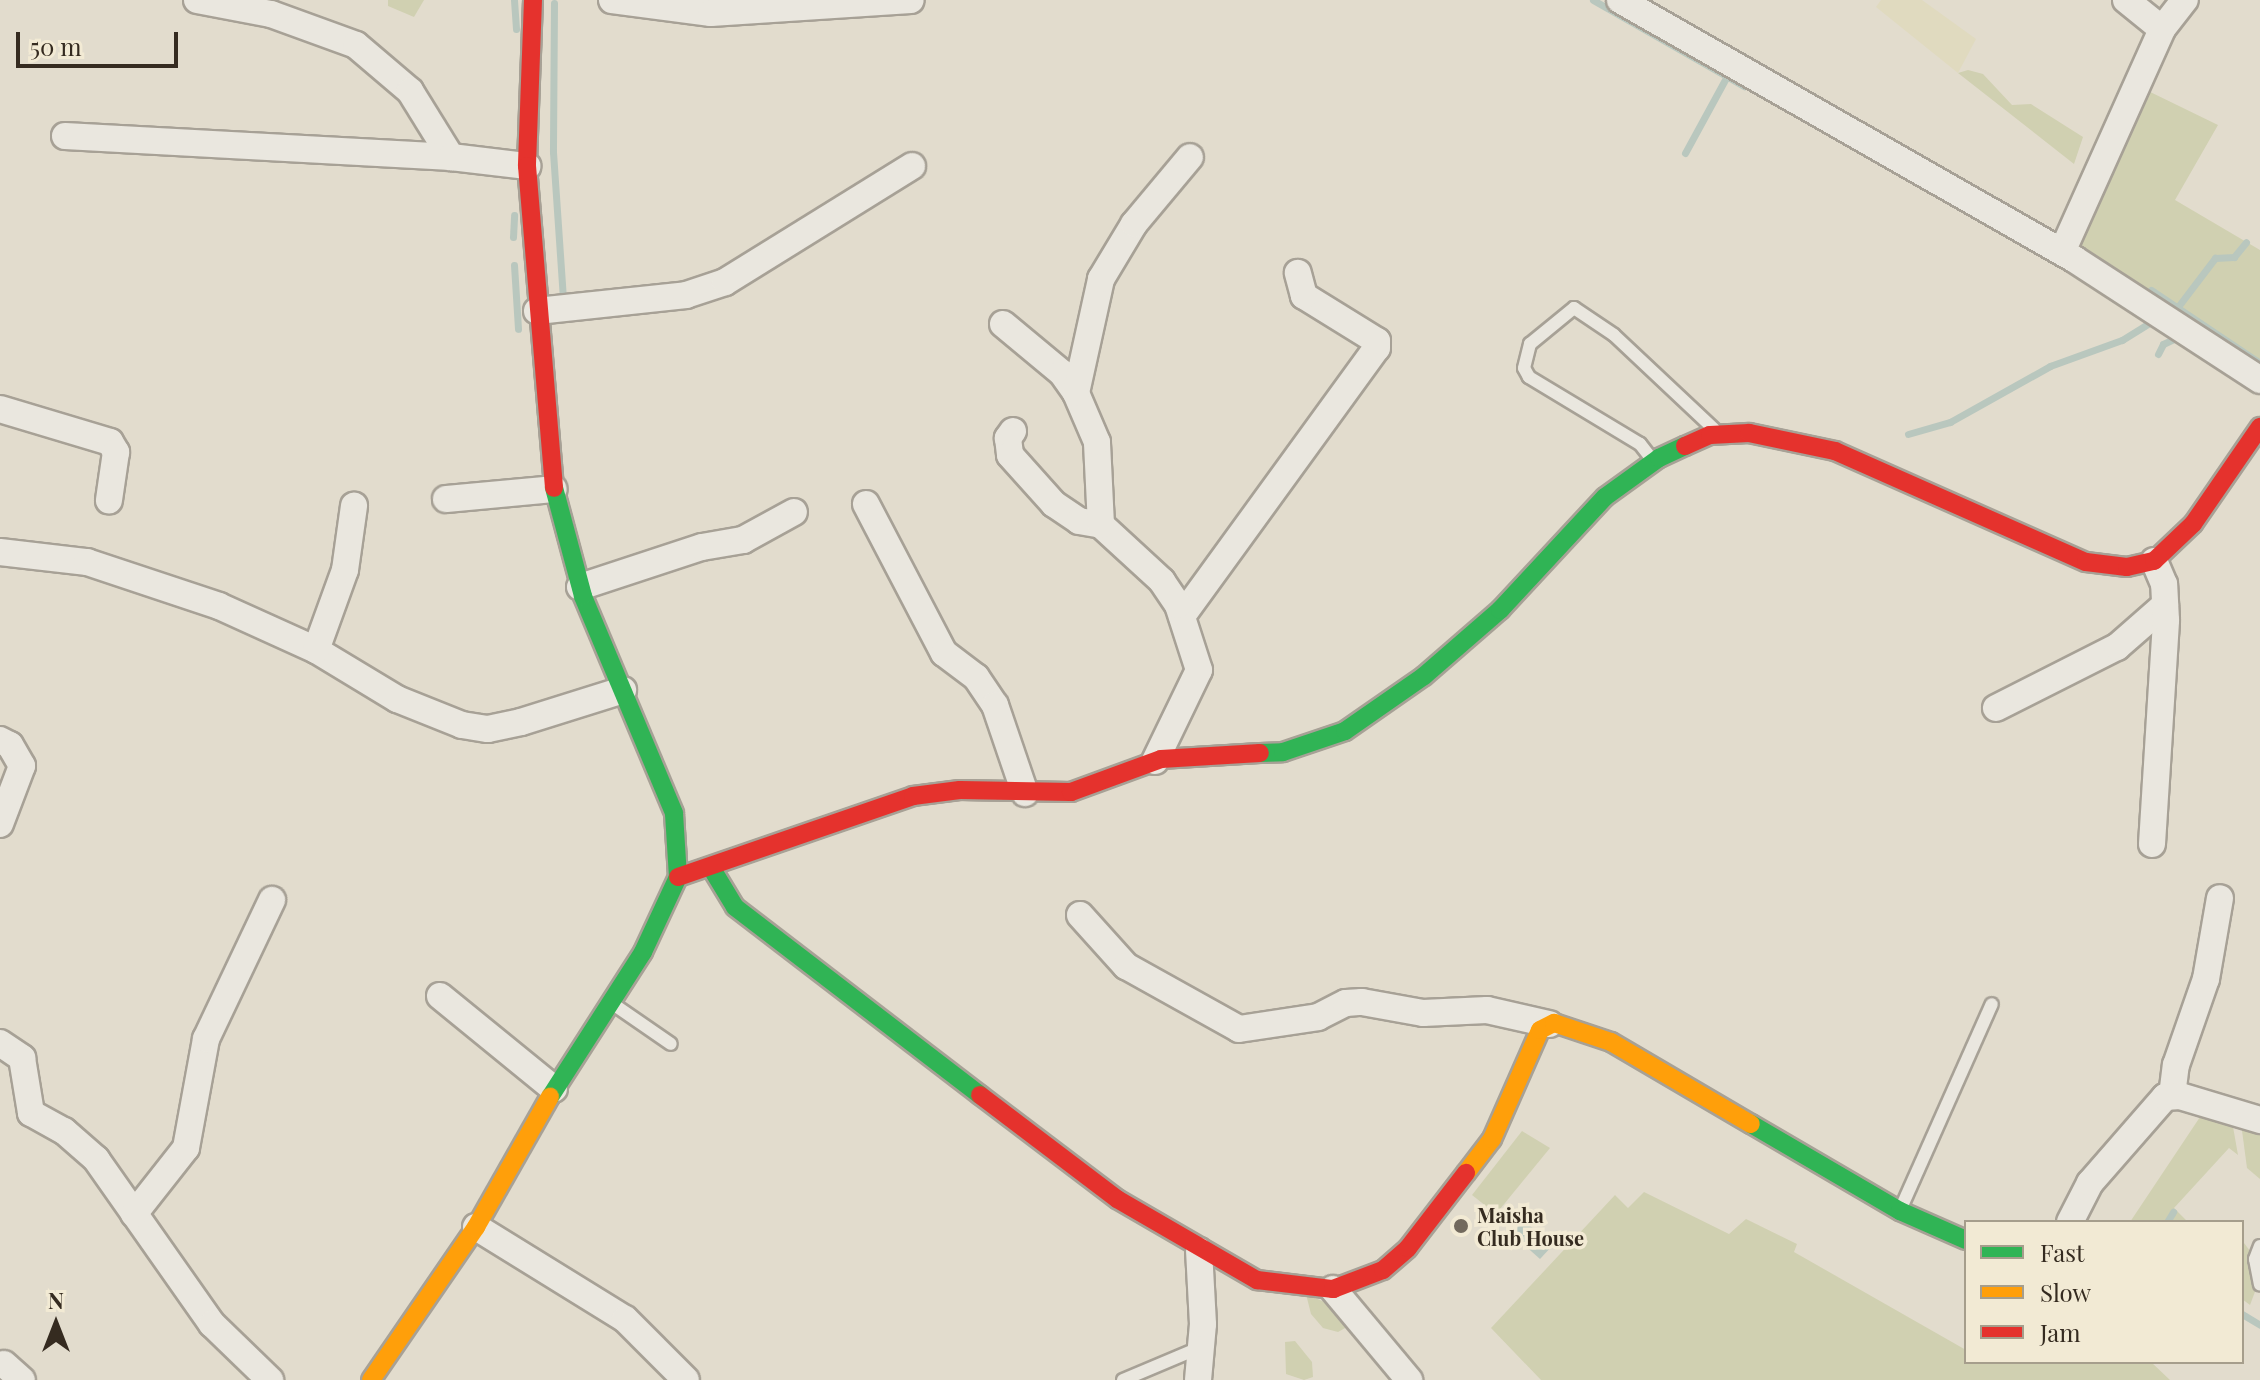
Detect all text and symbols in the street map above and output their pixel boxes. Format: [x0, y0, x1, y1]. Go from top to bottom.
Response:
scale bar [20, 16, 182, 66]
text: 50 m [30, 30, 82, 62]
place label: Maisha Club House [1477, 1202, 1584, 1249]
marker: Maisha Club House [1452, 1217, 1470, 1235]
legend [1964, 1220, 2244, 1364]
text: Fast [2040, 1236, 2085, 1268]
text: Slow [2040, 1276, 2091, 1308]
north arrow [16, 1284, 96, 1364]
text: N [48, 1285, 64, 1315]
text: Jam [2040, 1316, 2081, 1348]

